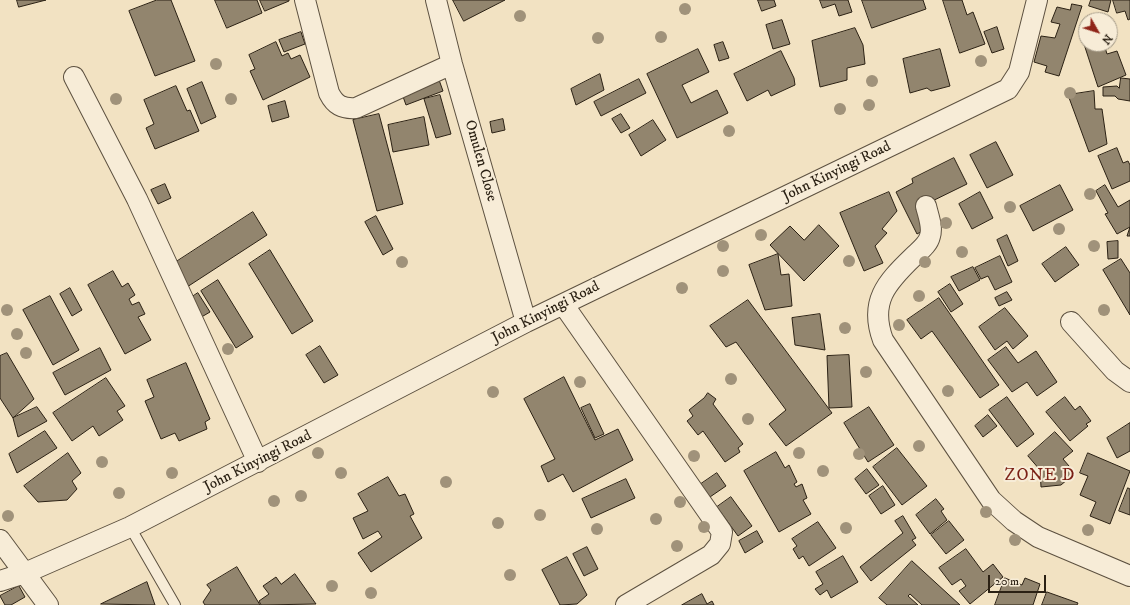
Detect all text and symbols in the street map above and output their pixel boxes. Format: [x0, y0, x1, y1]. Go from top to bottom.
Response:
north arrow [1078, 12, 1118, 52]
text: N [1098, 31, 1115, 47]
street label: Omulen Close [460, 118, 500, 204]
street label: John Kinyingi Road [780, 138, 894, 206]
street label: John Kinyingi Road [489, 278, 603, 348]
street label: John Kinyingi Road [201, 427, 315, 497]
district label: ZONE D [1004, 466, 1076, 486]
scale bar [990, 567, 1048, 593]
text: 20 m [995, 574, 1019, 589]

